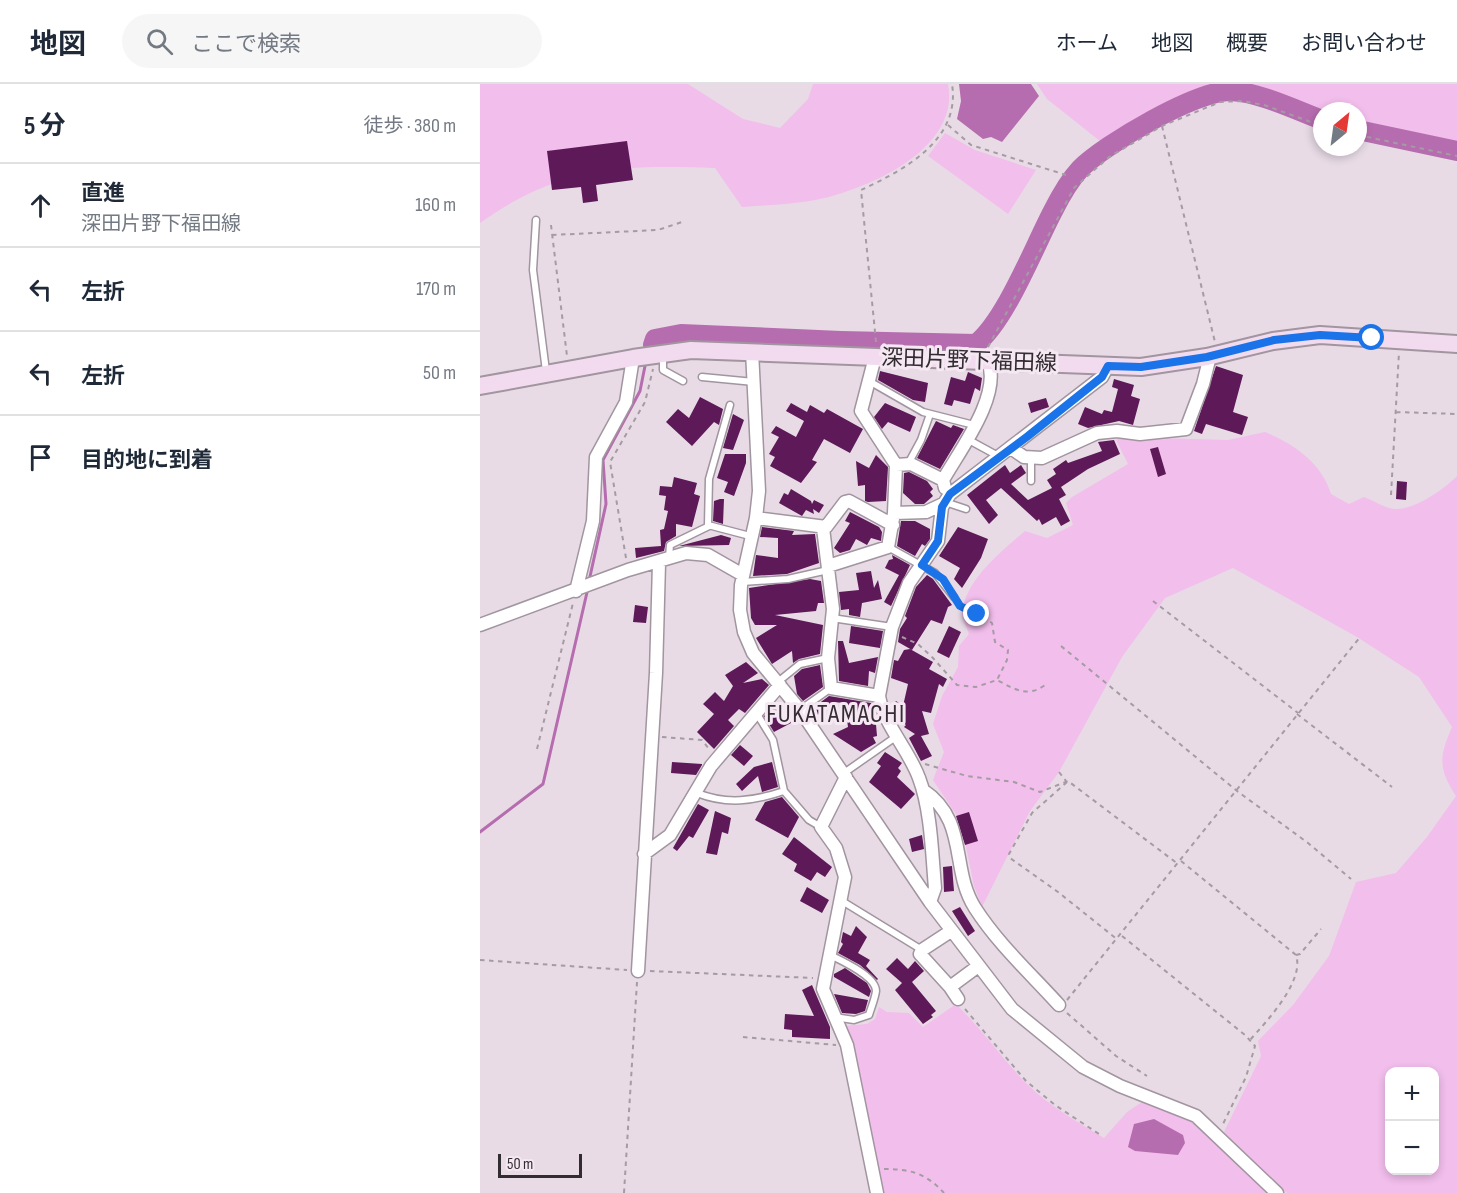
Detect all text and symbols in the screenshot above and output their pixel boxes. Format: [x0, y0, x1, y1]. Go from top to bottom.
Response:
search box [122, 14, 542, 68]
icon: search [143, 25, 176, 58]
text: 地図 [30, 28, 86, 61]
text: ここで検索 [191, 31, 301, 58]
text: ホーム [1056, 31, 1118, 56]
text: 地図 [1151, 31, 1193, 56]
text: 概要 [1226, 31, 1268, 56]
text: お問い合わせ [1301, 31, 1427, 56]
north arrow [1313, 102, 1367, 156]
text: 5 分 [24, 111, 65, 142]
text: 徒歩 · 380 m [364, 114, 456, 138]
text: 直進 [81, 180, 125, 207]
icon: ahead [24, 189, 57, 222]
text: 160 m [415, 193, 456, 217]
text: 深田片野下福田線 [81, 212, 241, 236]
icon: left [24, 273, 57, 306]
text: 170 m [416, 277, 456, 301]
text: 左折 [81, 279, 125, 306]
route start [1358, 324, 1384, 350]
street label: 深田片野下福田線 [881, 344, 1057, 378]
icon: left [24, 357, 57, 390]
text: 50 m [423, 361, 456, 385]
text: 左折 [81, 363, 125, 390]
icon: arrive [24, 441, 57, 474]
text: 目的地に到着 [81, 447, 213, 474]
route end [963, 600, 989, 626]
district label: FUKATAMACHI [766, 699, 906, 730]
map controls [1385, 1067, 1439, 1175]
button: + [1385, 1067, 1439, 1121]
button: − [1385, 1121, 1439, 1175]
scale bar [498, 1151, 582, 1178]
text: 50 m [507, 1155, 533, 1174]

